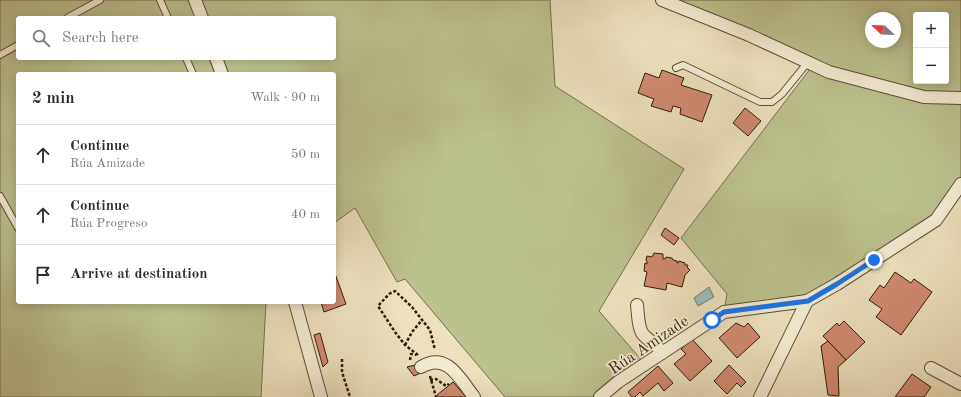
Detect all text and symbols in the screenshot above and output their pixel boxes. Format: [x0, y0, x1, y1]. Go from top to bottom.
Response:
north arrow [865, 12, 901, 48]
map controls [913, 12, 949, 84]
button: + [913, 12, 949, 48]
search box [16, 16, 336, 60]
icon: search [30, 27, 52, 49]
text: Search here [62, 31, 139, 46]
button: − [913, 48, 949, 84]
text: 2 min [32, 90, 75, 107]
text: Walk · 90 m [251, 91, 320, 104]
text: Continue [70, 139, 129, 154]
icon: ahead [32, 144, 54, 166]
text: 50 m [291, 148, 320, 161]
text: Rúa Amizade [70, 157, 145, 170]
text: Continue [70, 199, 129, 214]
icon: ahead [32, 204, 54, 226]
text: 40 m [291, 208, 320, 221]
text: Rúa Progreso [70, 217, 147, 230]
route end [865, 251, 883, 269]
icon: arrive [32, 264, 54, 286]
text: Arrive at destination [70, 267, 208, 282]
route start [703, 311, 721, 329]
street label: Rúa Amizade [606, 313, 692, 378]

